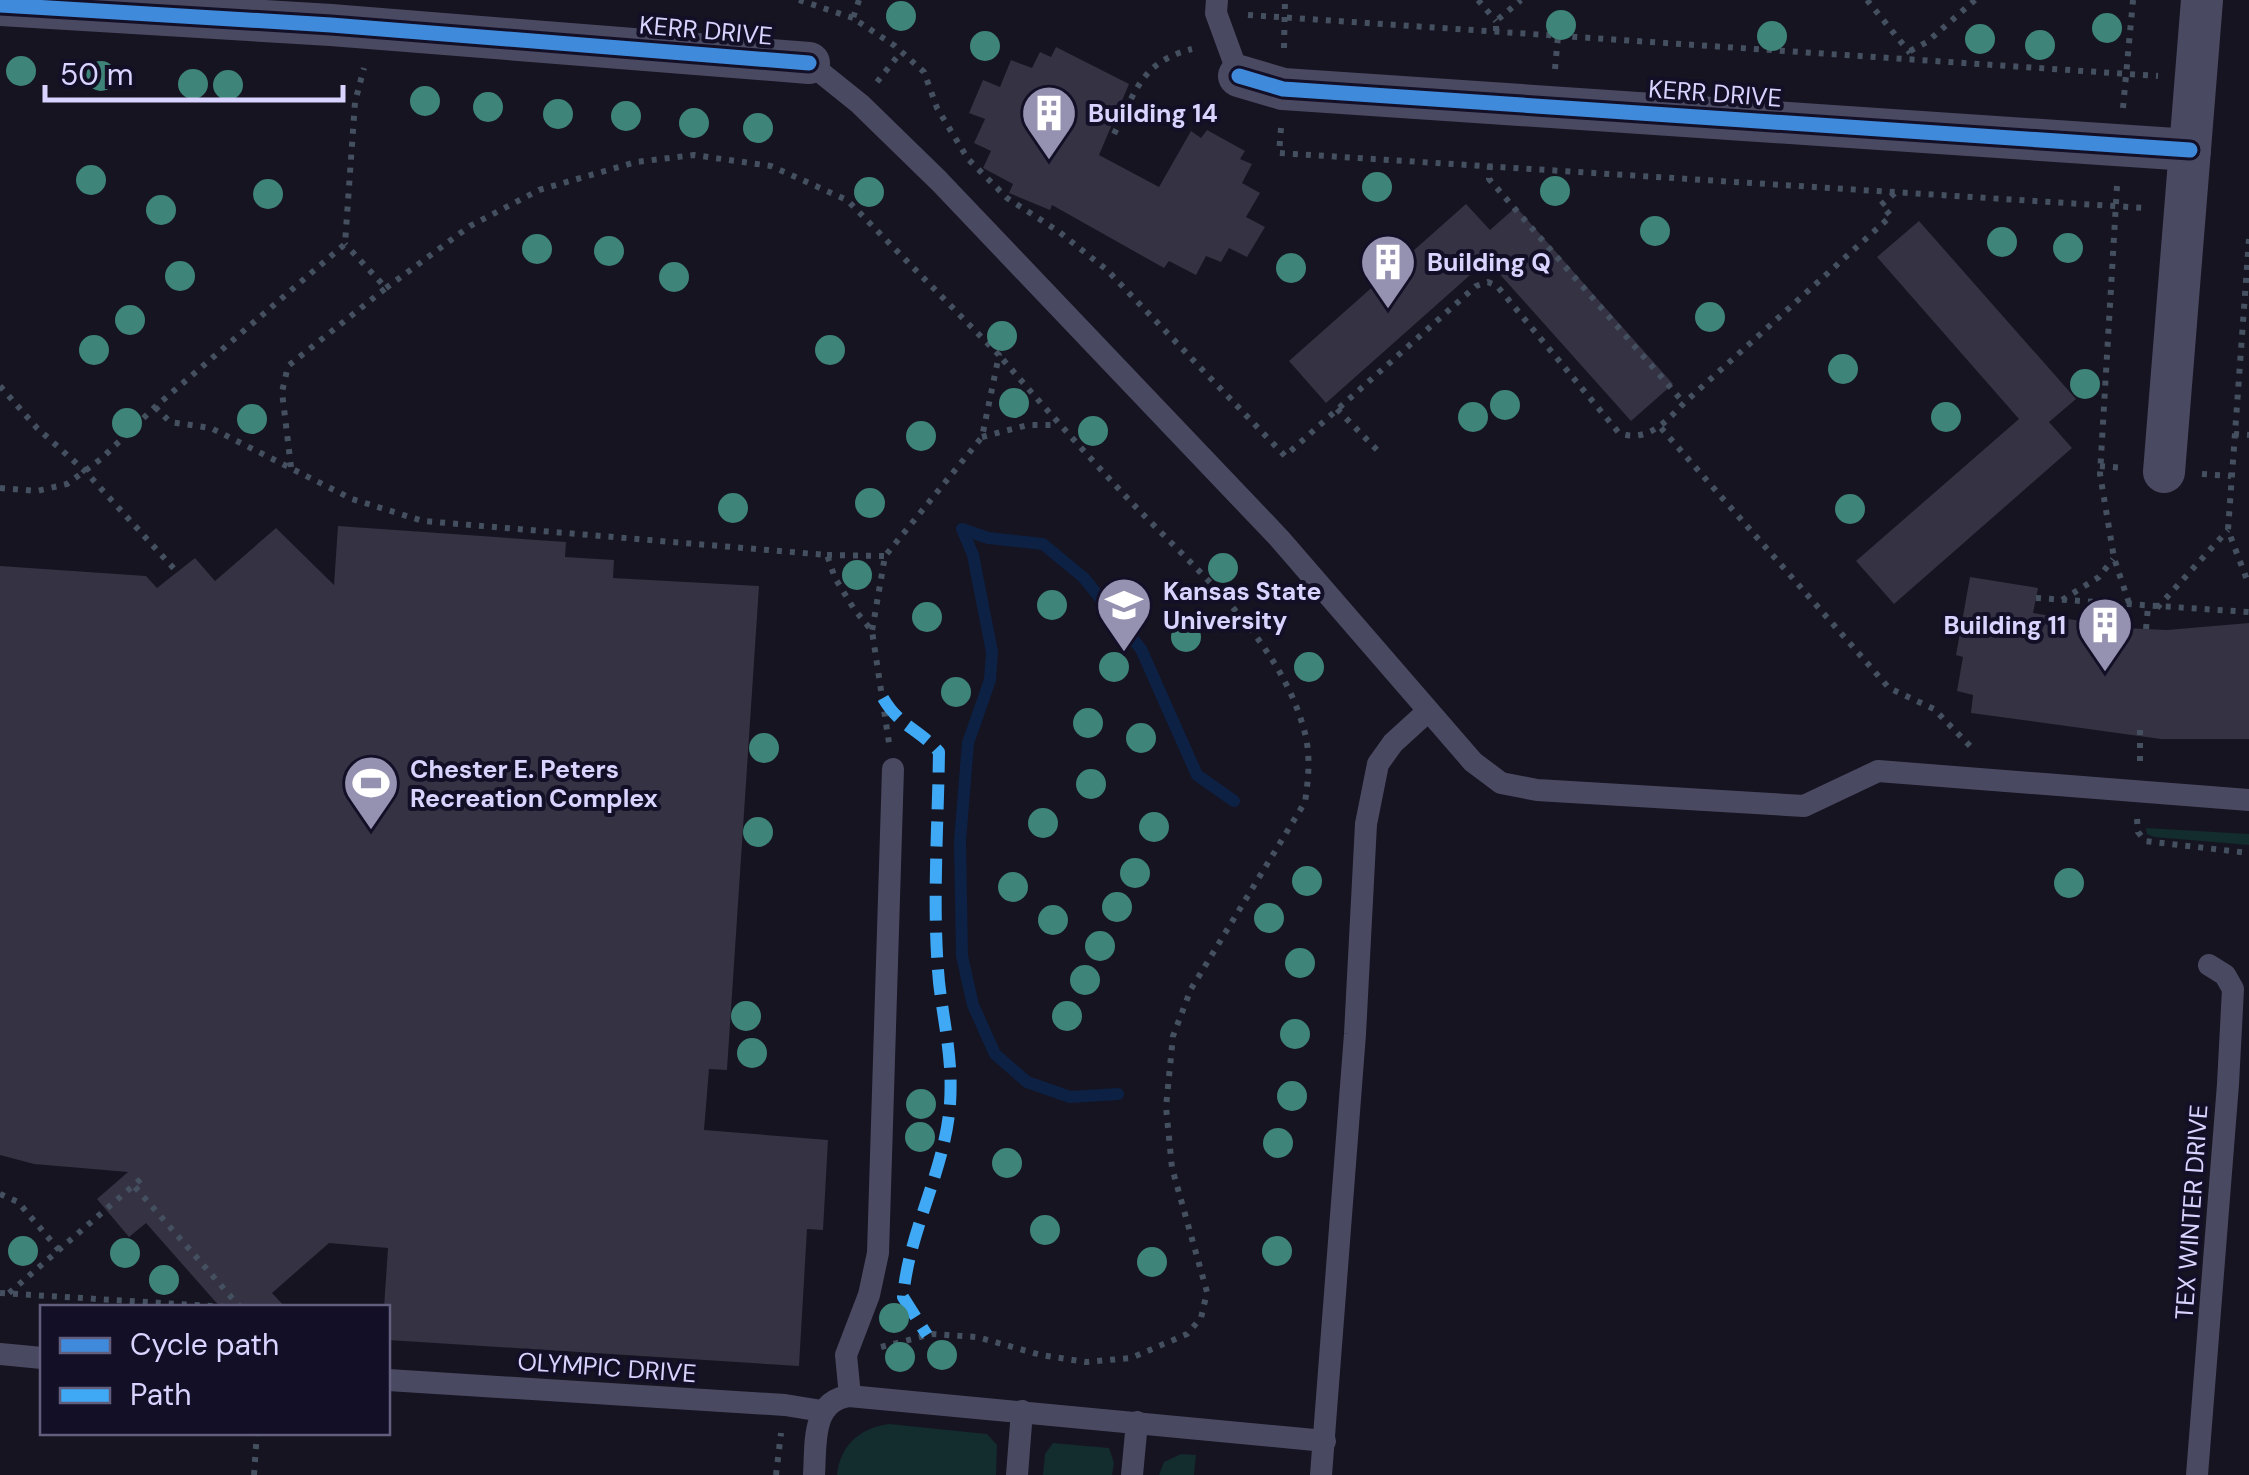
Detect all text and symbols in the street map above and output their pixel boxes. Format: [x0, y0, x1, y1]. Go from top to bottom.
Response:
street label: KERR DRIVE [638, 8, 774, 53]
scale bar [45, 40, 342, 102]
text: 50 m [60, 55, 134, 94]
street label: KERR DRIVE [1647, 72, 1783, 115]
building icon: Building 14 [1019, 83, 1079, 162]
place label: Building 14 [1088, 97, 1218, 130]
building icon: Building Q [1358, 232, 1418, 311]
place label: Building Q [1427, 246, 1551, 279]
school or university icon: Kansas State University [1094, 575, 1154, 654]
place label: Kansas State University [1163, 575, 1322, 637]
building icon: Building 11 [2075, 595, 2135, 674]
place label: Building 11 [1943, 609, 2066, 642]
sports icon: Chester E. Peters Recreation Complex [341, 753, 401, 832]
place label: Chester E. Peters Recreation Complex [410, 753, 658, 815]
street label: TEX WINTER DRIVE [2168, 1103, 2215, 1321]
legend [40, 1305, 390, 1435]
text: Cycle path [130, 1325, 279, 1364]
street label: OLYMPIC DRIVE [516, 1345, 698, 1390]
text: Path [130, 1375, 192, 1414]

